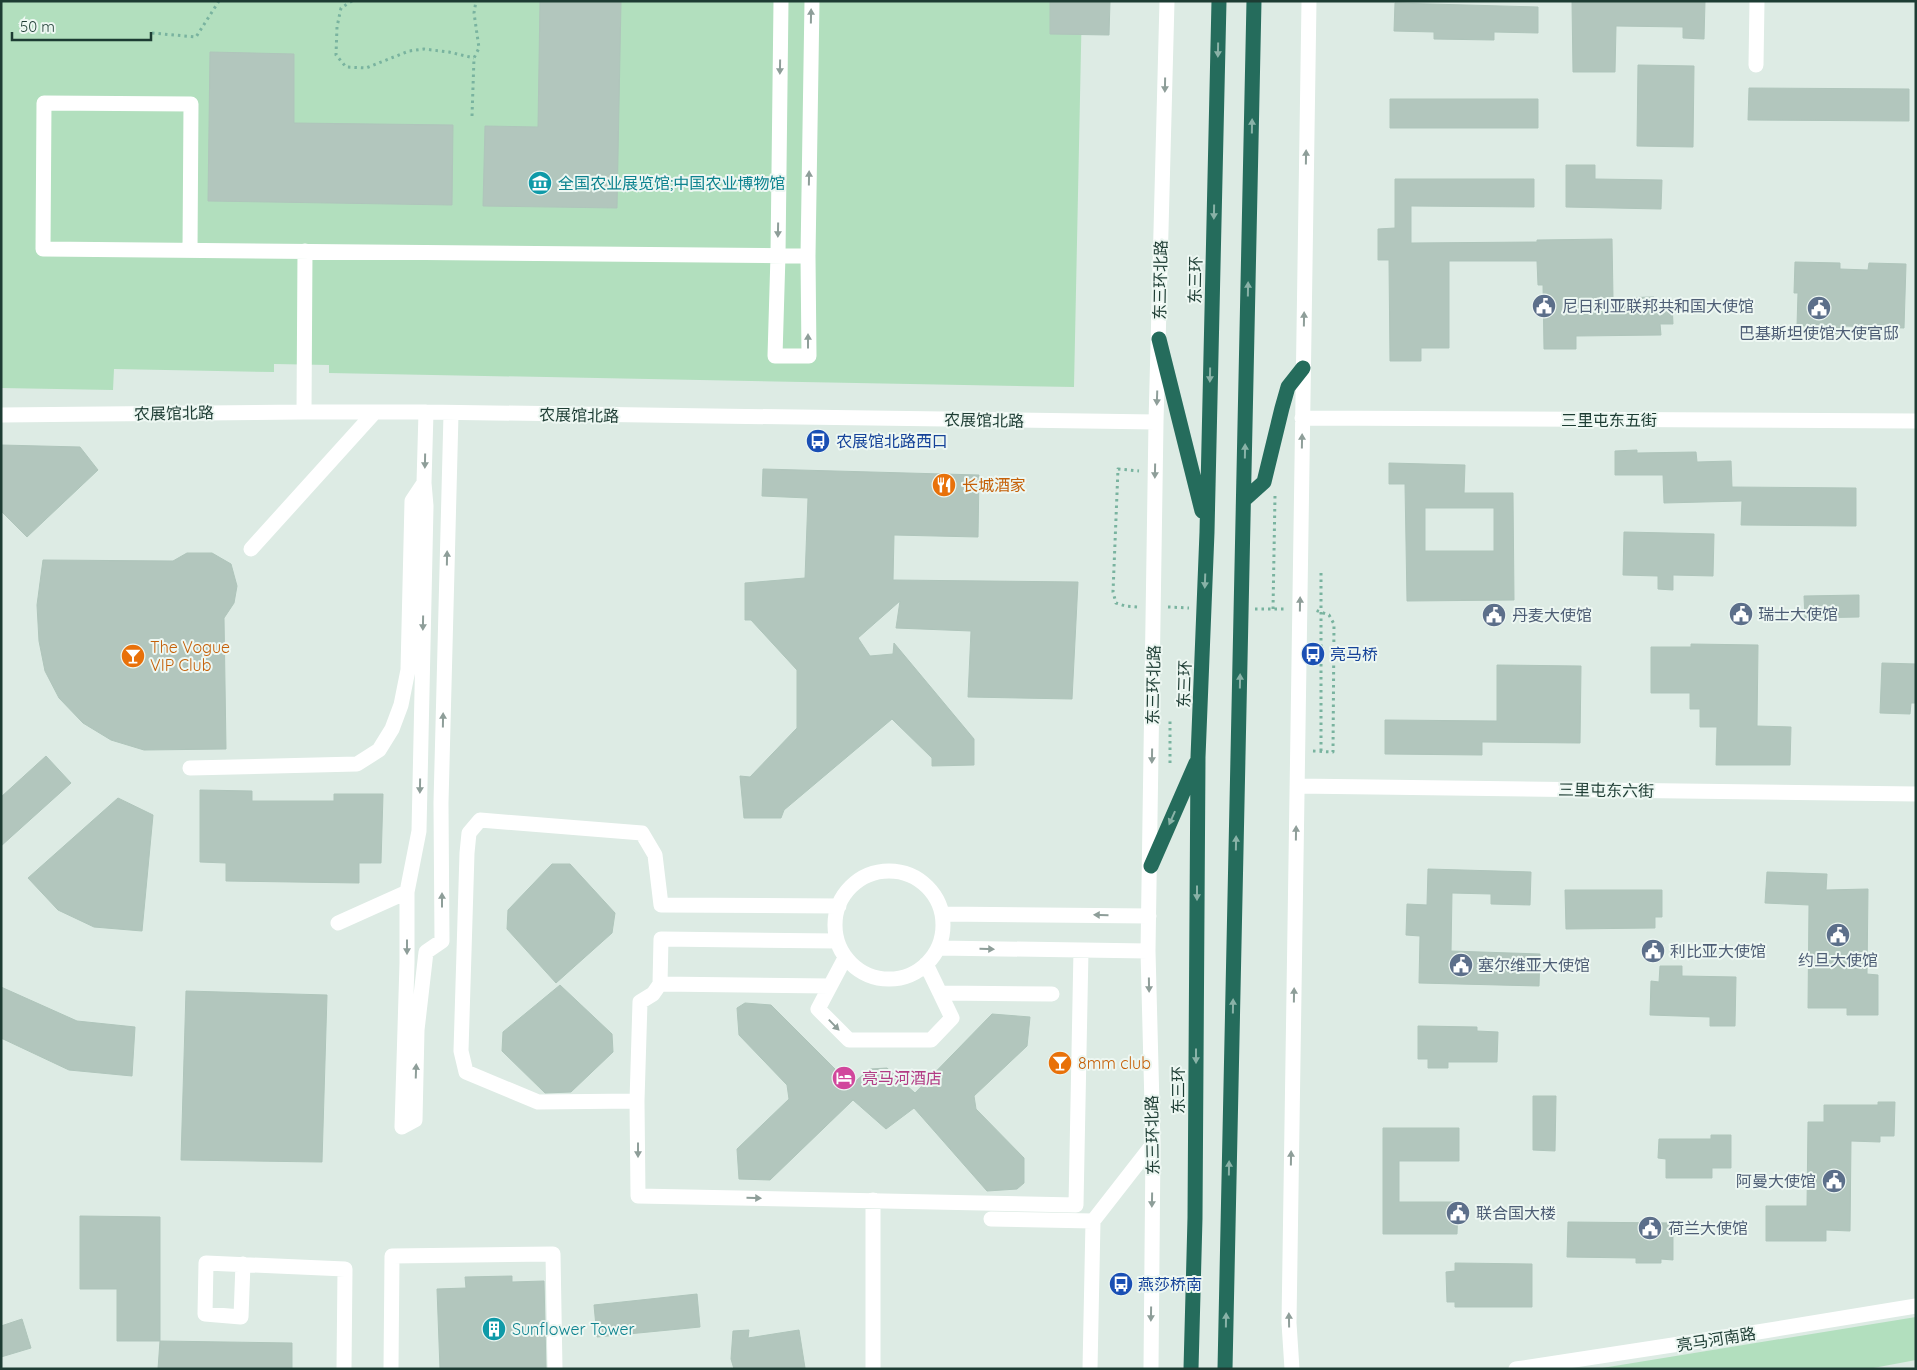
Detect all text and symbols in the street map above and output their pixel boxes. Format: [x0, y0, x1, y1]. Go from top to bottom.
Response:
one-way arrow [808, 8, 816, 24]
scale bar [12, 10, 151, 42]
text: 50 m [20, 17, 55, 36]
one-way arrow [1213, 42, 1221, 58]
one-way arrow [776, 60, 784, 76]
one-way arrow [1161, 77, 1169, 93]
one-way arrow [1248, 118, 1256, 134]
one-way arrow [1303, 148, 1311, 164]
museum icon: 全国农业展览馆;中国农业博物馆 [527, 170, 553, 196]
one-way arrow [805, 170, 813, 186]
place label: 全国农业展览馆;中国农业博物馆 [558, 173, 785, 193]
one-way arrow [1210, 205, 1218, 221]
one-way arrow [774, 222, 782, 238]
street label: 东三环北路 [1149, 240, 1171, 320]
street label: 东三环 [1185, 256, 1205, 304]
one-way arrow [1245, 280, 1253, 296]
public building icon: 尼日利亚联邦共和国大使馆 [1531, 293, 1557, 319]
public building icon: 巴基斯坦使馆大使官邸 [1806, 295, 1832, 321]
place label: 尼日利亚联邦共和国大使馆 [1562, 296, 1754, 316]
one-way arrow [1300, 311, 1308, 327]
place label: 巴基斯坦使馆大使官邸 [1739, 323, 1899, 343]
one-way arrow [804, 333, 812, 349]
one-way arrow [1206, 367, 1214, 383]
one-way arrow [1153, 390, 1161, 406]
street label: 农展馆北路 [134, 402, 214, 424]
street label: 农展馆北路 [539, 404, 619, 426]
street label: 农展馆北路 [944, 409, 1024, 431]
street label: 三里屯东五街 [1561, 410, 1657, 430]
bus stop icon: 农展馆北路西口 [805, 428, 831, 454]
place label: 农展馆北路西口 [836, 431, 948, 451]
one-way arrow [1298, 433, 1306, 449]
one-way arrow [1242, 443, 1250, 459]
one-way arrow [421, 453, 429, 469]
one-way arrow [1151, 463, 1159, 479]
restaurant icon: 长城酒家 [931, 472, 957, 498]
place label: 长城酒家 [962, 475, 1026, 495]
one-way arrow [443, 550, 451, 566]
one-way arrow [1201, 573, 1209, 589]
one-way arrow [1296, 596, 1304, 612]
public building icon: 瑞士大使馆 [1728, 601, 1754, 627]
public building icon: 丹麦大使馆 [1481, 602, 1507, 628]
place label: 瑞士大使馆 [1758, 604, 1838, 624]
place label: 丹麦大使馆 [1512, 605, 1592, 625]
one-way arrow [419, 616, 427, 632]
place label: The Vogue VIP Club [150, 637, 230, 675]
bus stop icon: 亮马桥 [1300, 641, 1326, 667]
bar icon: The Vogue VIP Club [120, 643, 146, 669]
place label: 亮马桥 [1330, 644, 1378, 664]
street label: 东三环北路 [1142, 645, 1164, 725]
street label: 东三环 [1173, 660, 1195, 708]
one-way arrow [1236, 673, 1244, 689]
one-way arrow [439, 712, 447, 728]
one-way arrow [1148, 748, 1156, 764]
one-way arrow [415, 778, 423, 794]
street label: 三里屯东六街 [1558, 779, 1654, 801]
one-way arrow [1167, 811, 1175, 825]
one-way arrow [1292, 824, 1300, 840]
one-way arrow [1232, 835, 1240, 851]
one-way arrow [1193, 885, 1201, 901]
one-way arrow [438, 892, 446, 908]
one-way arrow [1092, 911, 1108, 919]
public building icon: 约旦大使馆 [1825, 922, 1851, 948]
public building icon: 利比亚大使馆 [1640, 938, 1666, 964]
one-way arrow [403, 939, 411, 955]
place label: 利比亚大使馆 [1670, 941, 1766, 961]
one-way arrow [980, 945, 996, 953]
place label: 约旦大使馆 [1798, 950, 1878, 970]
public building icon: 塞尔维亚大使馆 [1448, 952, 1474, 978]
place label: 塞尔维亚大使馆 [1478, 955, 1590, 975]
one-way arrow [1145, 977, 1153, 993]
one-way arrow [1290, 987, 1298, 1003]
one-way arrow [1229, 997, 1237, 1013]
one-way arrow [828, 1019, 840, 1031]
one-way arrow [1192, 1048, 1200, 1064]
bar icon: 8mm club [1047, 1050, 1073, 1076]
place label: 8mm club [1078, 1053, 1151, 1073]
one-way arrow [412, 1063, 420, 1079]
hotel icon: 亮马河酒店 [831, 1065, 857, 1091]
street label: 东三环 [1168, 1066, 1188, 1114]
place label: 亮马河酒店 [862, 1068, 942, 1088]
street label: 东三环北路 [1141, 1095, 1163, 1175]
one-way arrow [634, 1142, 642, 1158]
one-way arrow [1287, 1149, 1295, 1165]
one-way arrow [1225, 1160, 1233, 1176]
public building icon: 阿曼大使馆 [1821, 1168, 1847, 1194]
place label: 阿曼大使馆 [1736, 1171, 1816, 1191]
one-way arrow [1148, 1192, 1156, 1208]
one-way arrow [746, 1194, 762, 1202]
public building icon: 联合国大楼 [1445, 1200, 1471, 1226]
place label: 联合国大楼 [1476, 1203, 1556, 1223]
public building icon: 荷兰大使馆 [1637, 1215, 1663, 1241]
place label: 荷兰大使馆 [1668, 1218, 1748, 1238]
bus stop icon: 燕莎桥南 [1108, 1271, 1134, 1297]
place label: 燕莎桥南 [1138, 1274, 1202, 1294]
one-way arrow [1147, 1306, 1155, 1322]
one-way arrow [1222, 1312, 1230, 1328]
one-way arrow [1285, 1312, 1293, 1328]
building icon: Sunflower Tower [481, 1316, 507, 1342]
place label: Sunflower Tower [512, 1319, 635, 1339]
street label: 亮马河南路 [1675, 1323, 1757, 1355]

